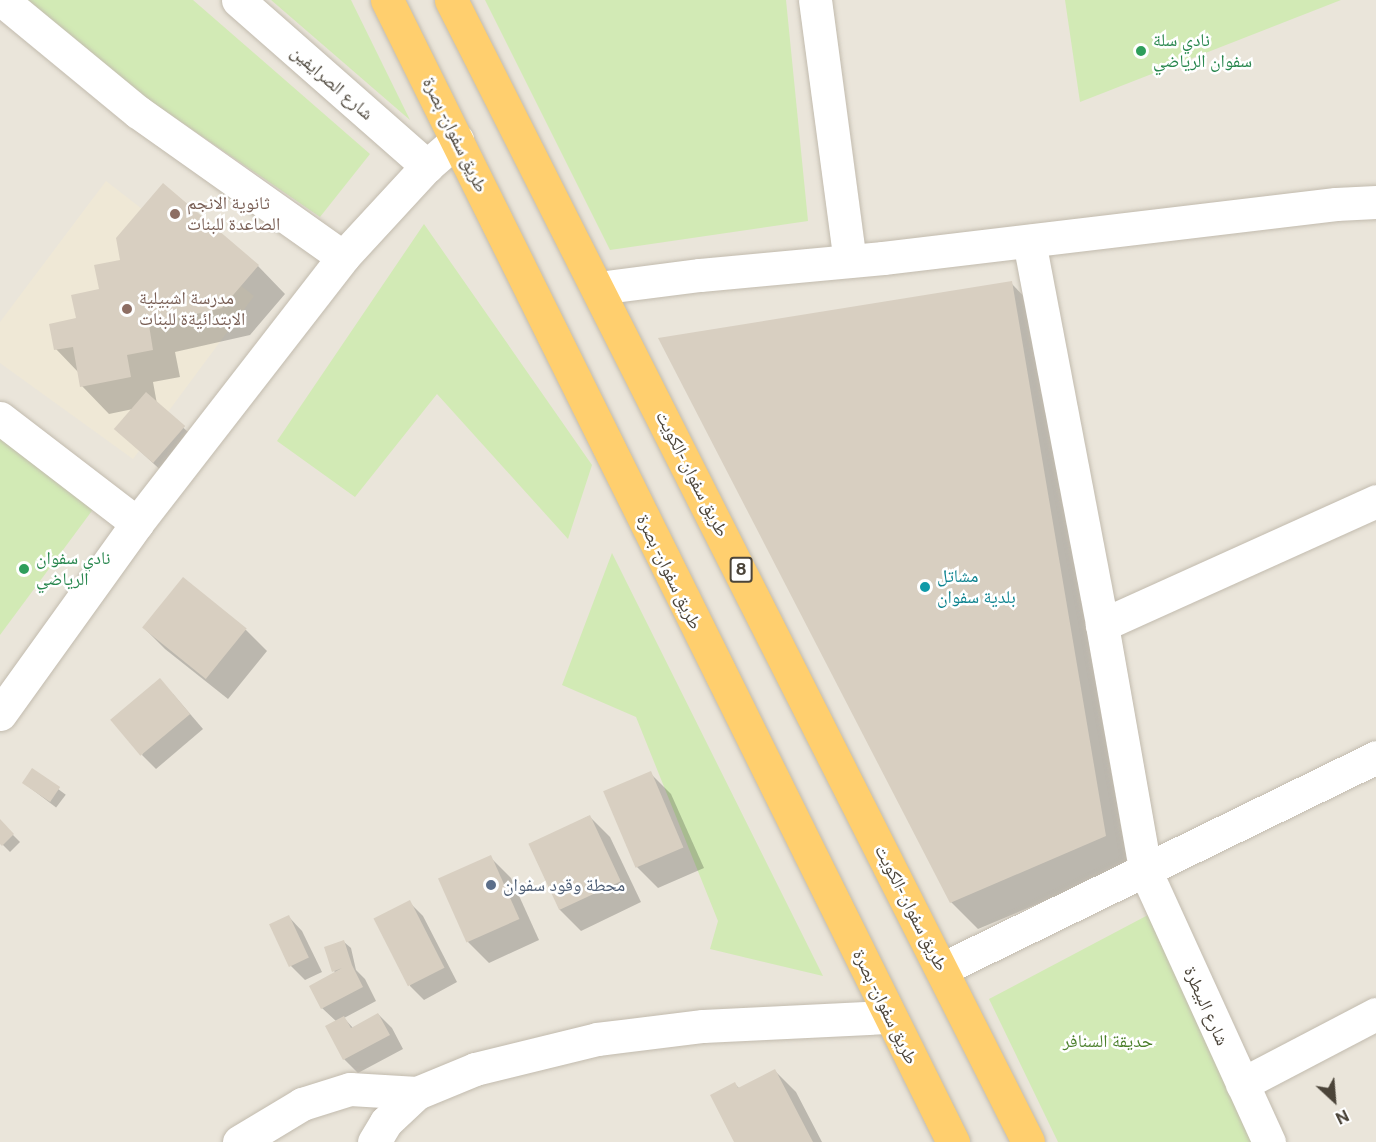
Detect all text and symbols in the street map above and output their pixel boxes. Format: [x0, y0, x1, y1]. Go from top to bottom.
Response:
place label: نادي سلة سفوان الرياضي [1153, 30, 1252, 72]
street label: شارع الصرايفين [286, 41, 378, 125]
marker: نادي سلة سفوان الرياضي [1134, 44, 1148, 58]
street label: طريق سفوان- بصرة [417, 73, 493, 197]
place label: ثانوية الانجم الصاعدة للبنات [187, 193, 280, 236]
marker: ثانوية الانجم الصاعدة للبنات [168, 207, 182, 221]
place label: مدرسة اشبيلية الابتدائيةة للبنات [139, 288, 245, 330]
marker: مدرسة اشبيلية الابتدائيةة للبنات [120, 302, 134, 316]
street label: طريق سفوان -الكويت [651, 407, 733, 541]
street label: طريق سفوان- بصرة [631, 510, 707, 634]
place label: نادي سفوان الرياضي [36, 548, 111, 590]
road number: 8 [729, 557, 753, 583]
marker: نادي سفوان الرياضي [17, 562, 31, 576]
place label: مشاتل بلدية سفوان [937, 566, 1016, 608]
marker: مشاتل بلدية سفوان [918, 580, 932, 594]
street label: طريق سفوان -الكويت [870, 841, 952, 975]
place label: محطة وقود سفوان [503, 874, 625, 896]
marker: محطة وقود سفوان [484, 878, 498, 892]
street label: طريق سفوان- بصرة [847, 945, 923, 1069]
street label: شارع البيطرة [1179, 963, 1233, 1049]
park label: حديقة السنافر [1063, 1030, 1153, 1052]
north arrow [1304, 1070, 1364, 1130]
text: N [1332, 1105, 1352, 1128]

